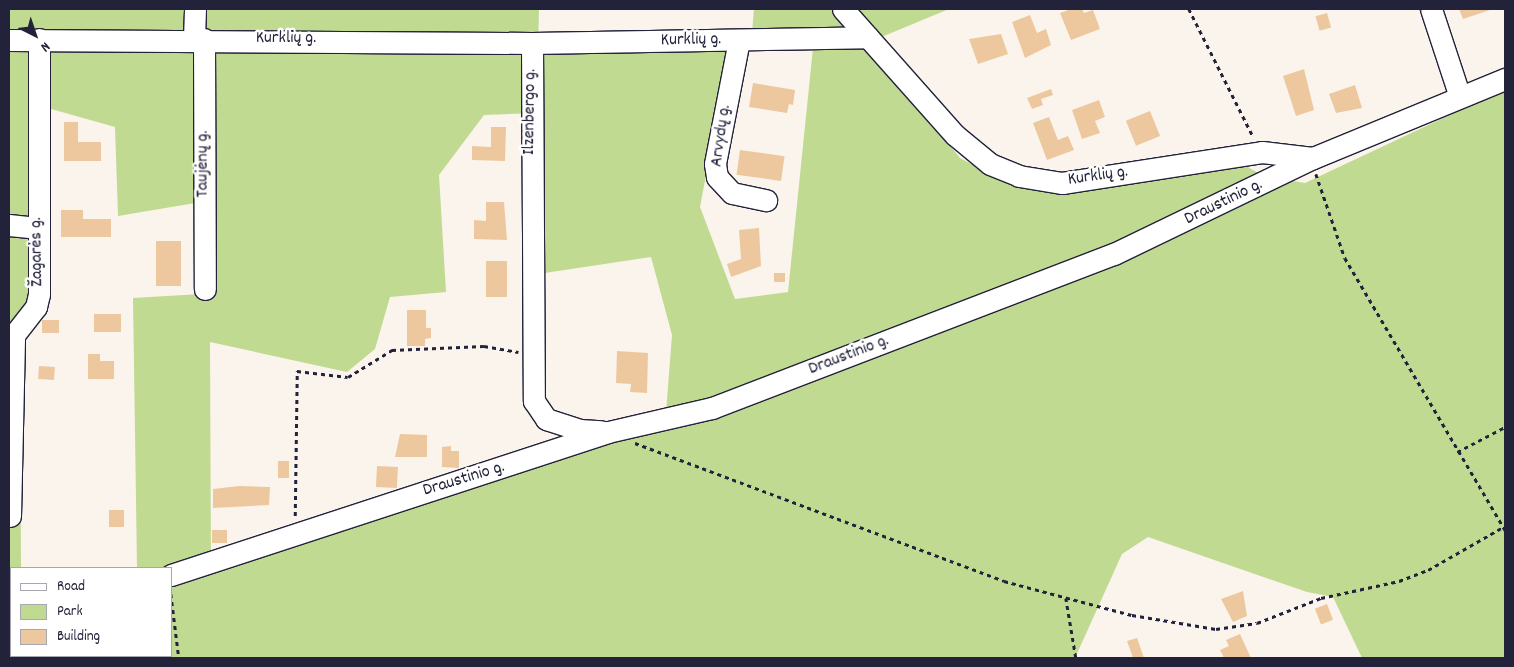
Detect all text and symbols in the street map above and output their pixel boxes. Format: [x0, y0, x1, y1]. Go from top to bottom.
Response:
north arrow [10, 10, 60, 60]
street label: Kurklių g. [256, 28, 316, 50]
street label: Kurklių g. [661, 30, 721, 52]
text: N [36, 36, 54, 56]
street label: Ilzenbergo g. [519, 69, 543, 155]
street label: Arvydų g. [707, 104, 737, 168]
street label: Taujėnų g. [193, 131, 215, 197]
street label: Kurklių g. [1067, 162, 1129, 192]
street label: Draustinio g. [1181, 175, 1267, 231]
street label: Žagarės g. [27, 217, 49, 287]
street label: Draustinio g. [806, 331, 892, 381]
street label: Draustinio g. [421, 457, 507, 503]
legend [10, 567, 172, 657]
text: Road [57, 576, 85, 598]
text: Park [57, 601, 83, 623]
text: Building [57, 626, 100, 648]

